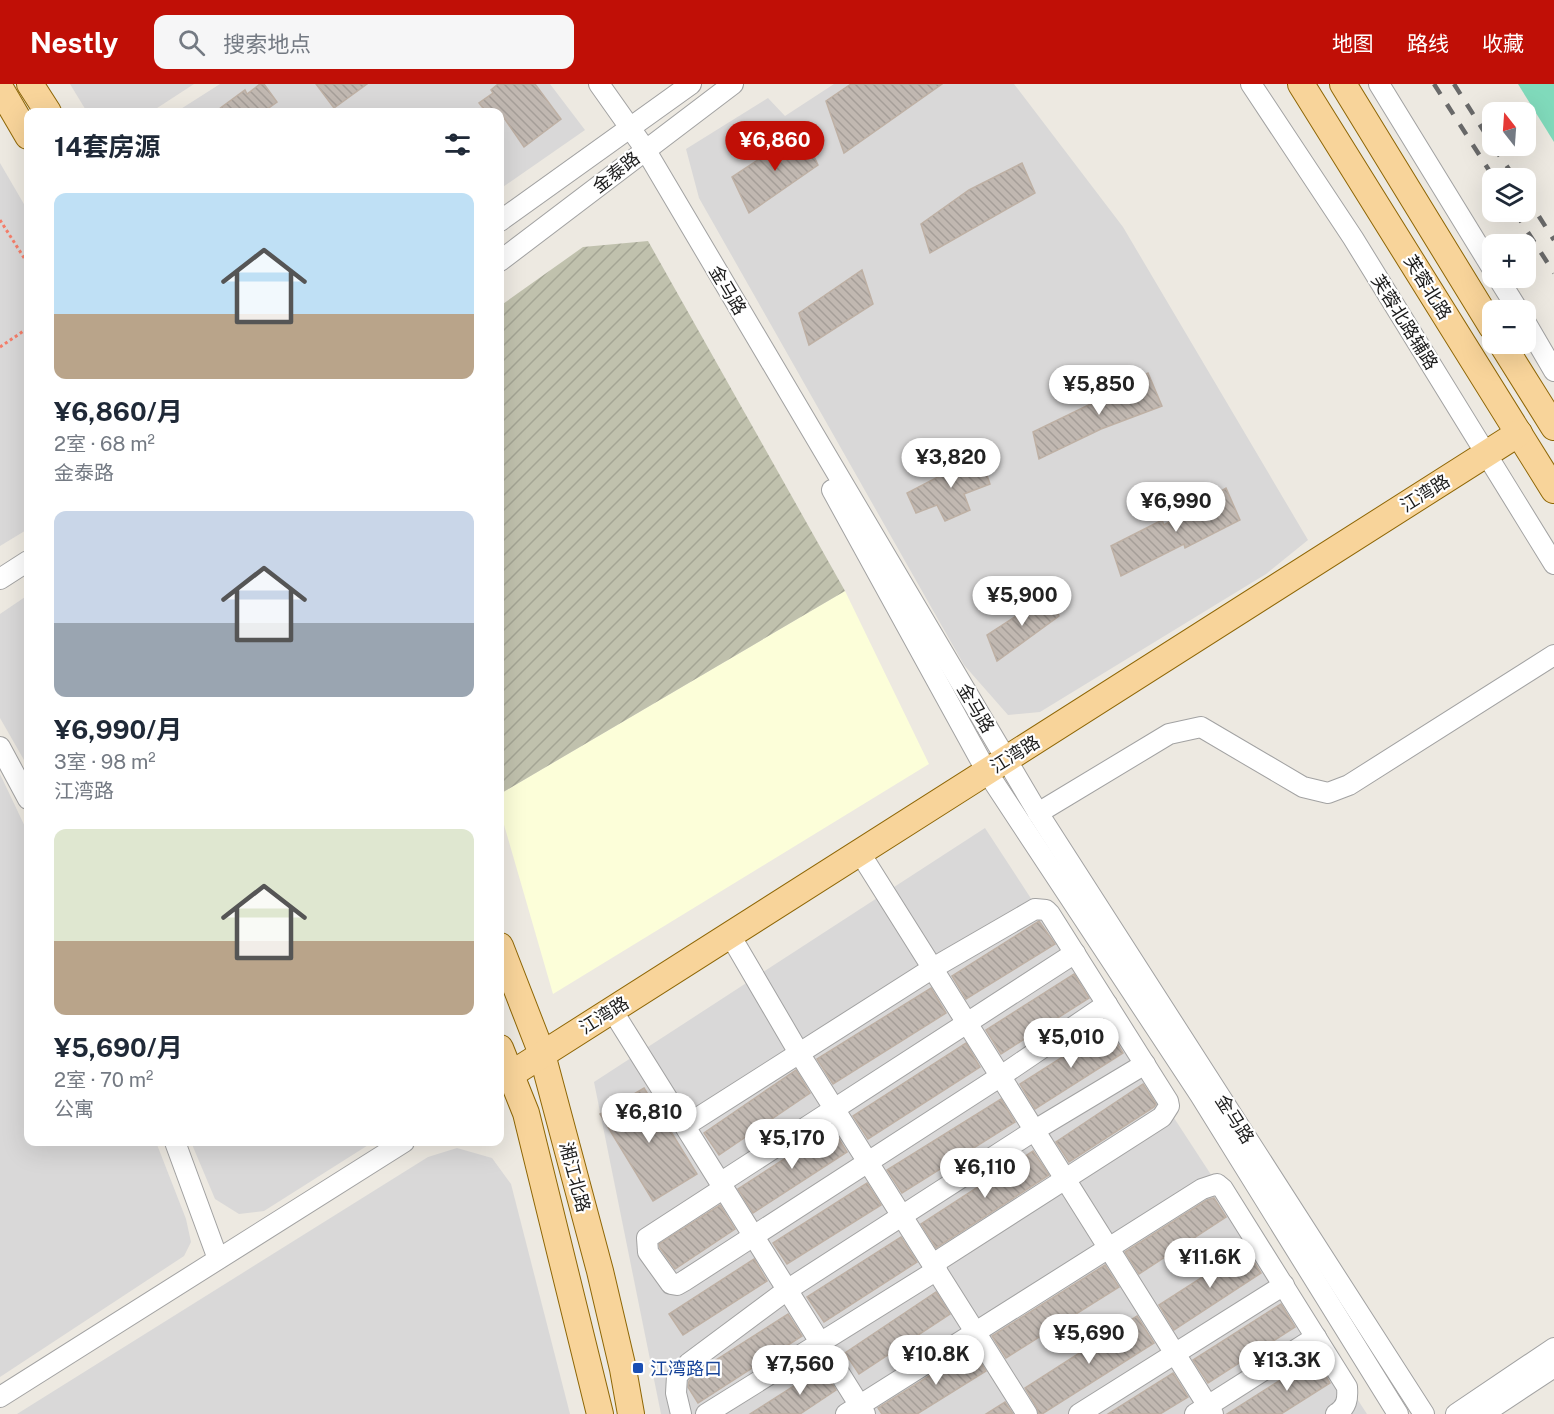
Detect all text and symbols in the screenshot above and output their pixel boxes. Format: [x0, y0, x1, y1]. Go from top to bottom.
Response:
search box [154, 15, 574, 69]
text: Nestly [30, 26, 118, 59]
icon: search [175, 26, 208, 59]
text: 搜索地点 [223, 31, 311, 57]
text: 地图 [1332, 31, 1374, 56]
text: 路线 [1407, 31, 1449, 56]
text: 收藏 [1482, 31, 1524, 56]
north arrow [1482, 102, 1536, 156]
map controls [1482, 102, 1536, 354]
pin: ¥6,860 [726, 121, 824, 172]
icon: filters [441, 128, 474, 161]
text: ¥6,860 [739, 128, 811, 152]
text: 14套房源 [54, 131, 160, 162]
street label: 金泰路 [588, 147, 644, 197]
button: layers [1482, 168, 1536, 222]
icon: home [210, 232, 318, 340]
button: + [1482, 234, 1536, 288]
street label: 芙蓉北路 [1400, 251, 1456, 323]
street label: 金马路 [705, 261, 751, 319]
street label: 芙蓉北路辅路 [1367, 271, 1443, 373]
button: − [1482, 300, 1536, 354]
pin: ¥5,850 [1050, 365, 1148, 416]
text: ¥5,850 [1063, 372, 1135, 396]
text: ¥6,860/月 [54, 396, 183, 427]
text: 2室 · 68 m² [54, 432, 155, 456]
pin: ¥3,820 [902, 438, 1000, 489]
text: ¥3,820 [915, 445, 987, 469]
text: 金泰路 [54, 461, 114, 485]
street label: 江湾路 [1397, 470, 1453, 516]
pin: ¥6,990 [1127, 482, 1225, 533]
text: ¥6,990 [1140, 489, 1212, 513]
icon: home [210, 550, 318, 658]
pin: ¥5,900 [973, 576, 1071, 627]
text: ¥5,900 [986, 583, 1058, 607]
street label: 金马路 [953, 679, 999, 737]
text: ¥6,990/月 [54, 714, 182, 745]
street label: 江湾路 [987, 731, 1043, 777]
text: 3室 · 98 m² [54, 750, 156, 774]
text: 江湾路 [54, 779, 114, 803]
icon: home [210, 868, 318, 976]
street label: 江湾路 [576, 992, 632, 1038]
pin: ¥5,010 [1022, 1018, 1120, 1069]
text: ¥5,010 [1038, 1025, 1104, 1049]
text: ¥5,690/月 [54, 1032, 183, 1063]
text: 2室 · 70 m² [54, 1068, 153, 1092]
street label: 金马路 [1211, 1091, 1259, 1147]
pin: ¥6,810 [600, 1093, 698, 1144]
text: 公寓 [54, 1097, 94, 1121]
text: ¥6,810 [616, 1100, 682, 1124]
pin: ¥5,170 [743, 1119, 841, 1170]
text: ¥5,170 [759, 1126, 825, 1150]
street label: 湘江北路 [556, 1140, 594, 1214]
pin: ¥6,110 [936, 1148, 1034, 1199]
text: ¥6,110 [954, 1155, 1016, 1179]
pin: ¥11.6K [1161, 1238, 1259, 1289]
text: ¥11.6K [1178, 1245, 1242, 1269]
pin: ¥5,690 [1040, 1314, 1138, 1365]
text: ¥5,690 [1053, 1321, 1125, 1345]
pin: ¥10.8K [887, 1335, 985, 1386]
pin: ¥13.3K [1238, 1341, 1336, 1392]
text: ¥10.8K [902, 1342, 970, 1366]
pin: ¥7,560 [751, 1345, 849, 1396]
text: ¥13.3K [1253, 1348, 1321, 1372]
text: ¥7,560 [766, 1352, 834, 1376]
place label: 江湾路口 [650, 1358, 722, 1379]
marker: 江湾路口 [631, 1361, 645, 1375]

